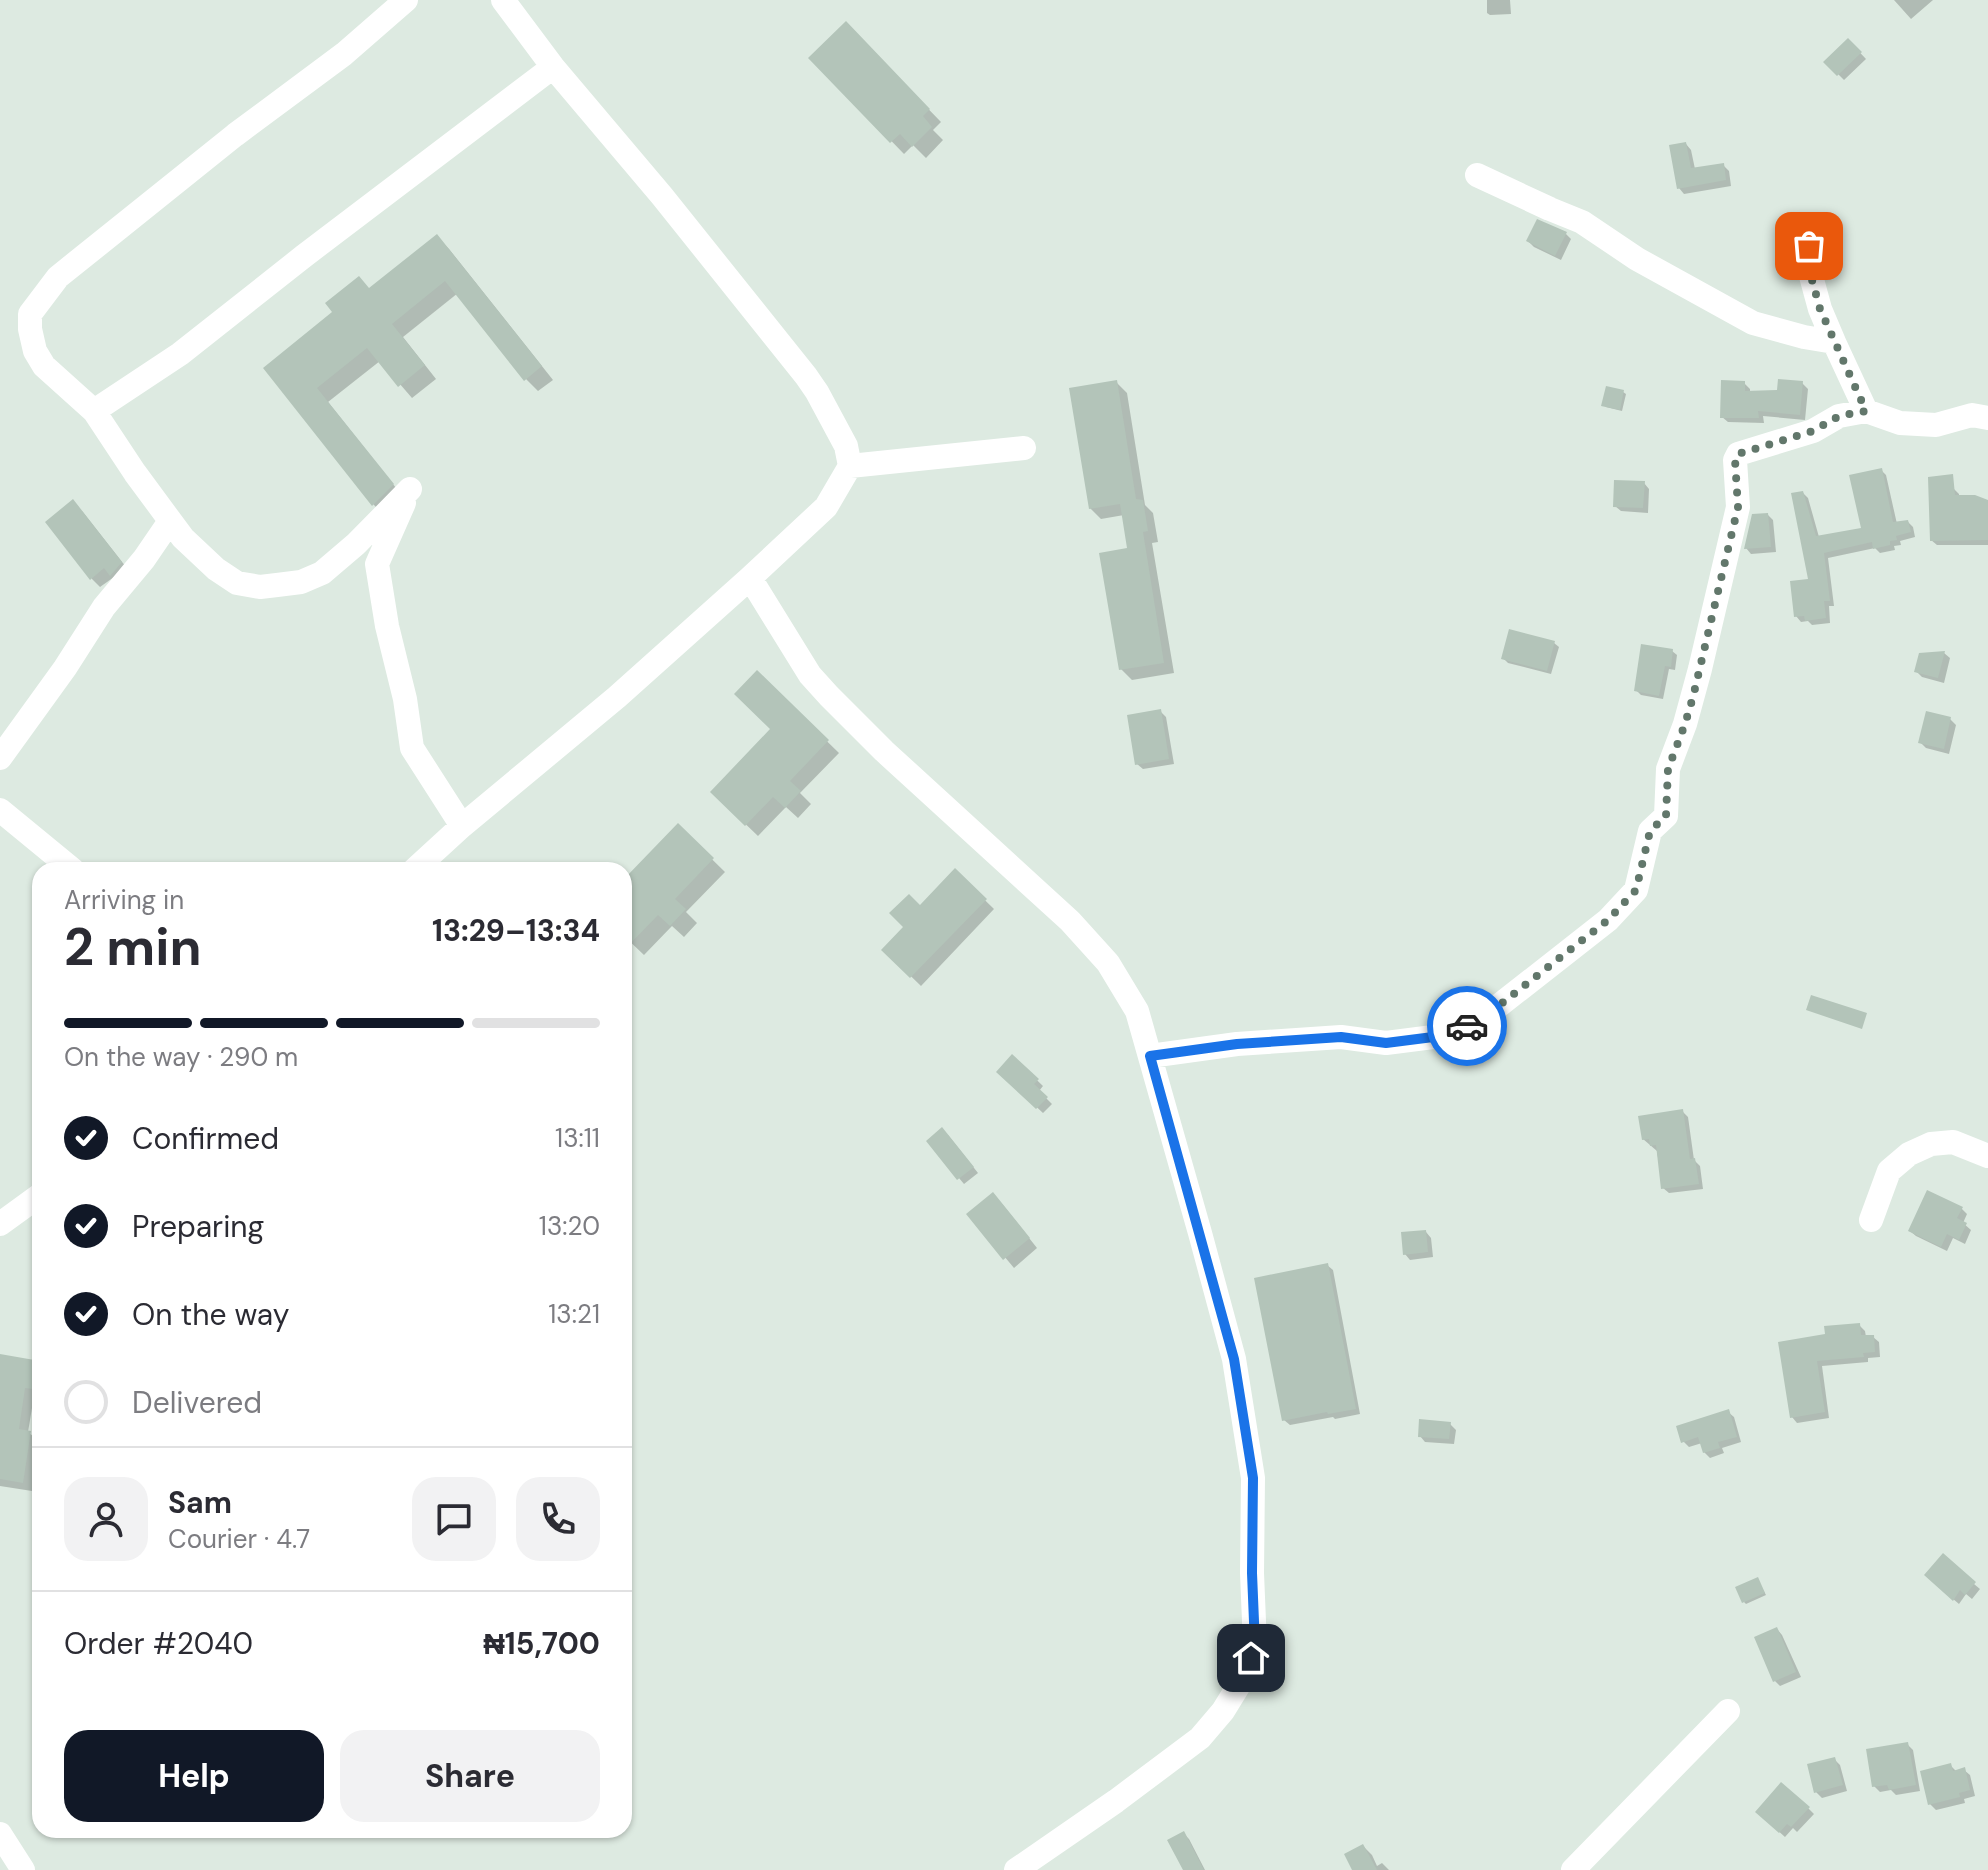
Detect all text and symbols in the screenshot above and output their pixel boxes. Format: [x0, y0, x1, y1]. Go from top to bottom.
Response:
pin [1775, 212, 1843, 280]
icon: bag [1787, 224, 1831, 268]
text: Arriving in [64, 883, 184, 917]
text: 13:29–13:34 [432, 911, 600, 950]
text: 2 min [64, 913, 202, 981]
courier [1427, 986, 1507, 1066]
icon: car [1445, 1004, 1489, 1048]
text: On the way · 290 m [64, 1040, 298, 1074]
icon: check [64, 1116, 108, 1160]
text: Confirmed [132, 1119, 279, 1158]
text: 13:11 [555, 1121, 600, 1155]
icon: check [64, 1204, 108, 1248]
text: Preparing [132, 1207, 264, 1246]
text: 13:20 [539, 1209, 600, 1243]
icon: check [64, 1292, 108, 1336]
text: On the way [132, 1295, 289, 1334]
text: 13:21 [548, 1297, 600, 1331]
text: Delivered [132, 1383, 262, 1422]
button: person [64, 1477, 148, 1561]
button: chat [412, 1477, 496, 1561]
button: phone [516, 1477, 600, 1561]
text: Sam [168, 1483, 232, 1522]
text: Courier · 4.7 [168, 1522, 310, 1556]
text: Order #2040 [64, 1624, 253, 1663]
text: ₦15,700 [483, 1624, 600, 1663]
pin [1217, 1624, 1285, 1692]
icon: home [1229, 1636, 1273, 1680]
button: Help [64, 1730, 324, 1822]
button: Share [340, 1730, 600, 1822]

